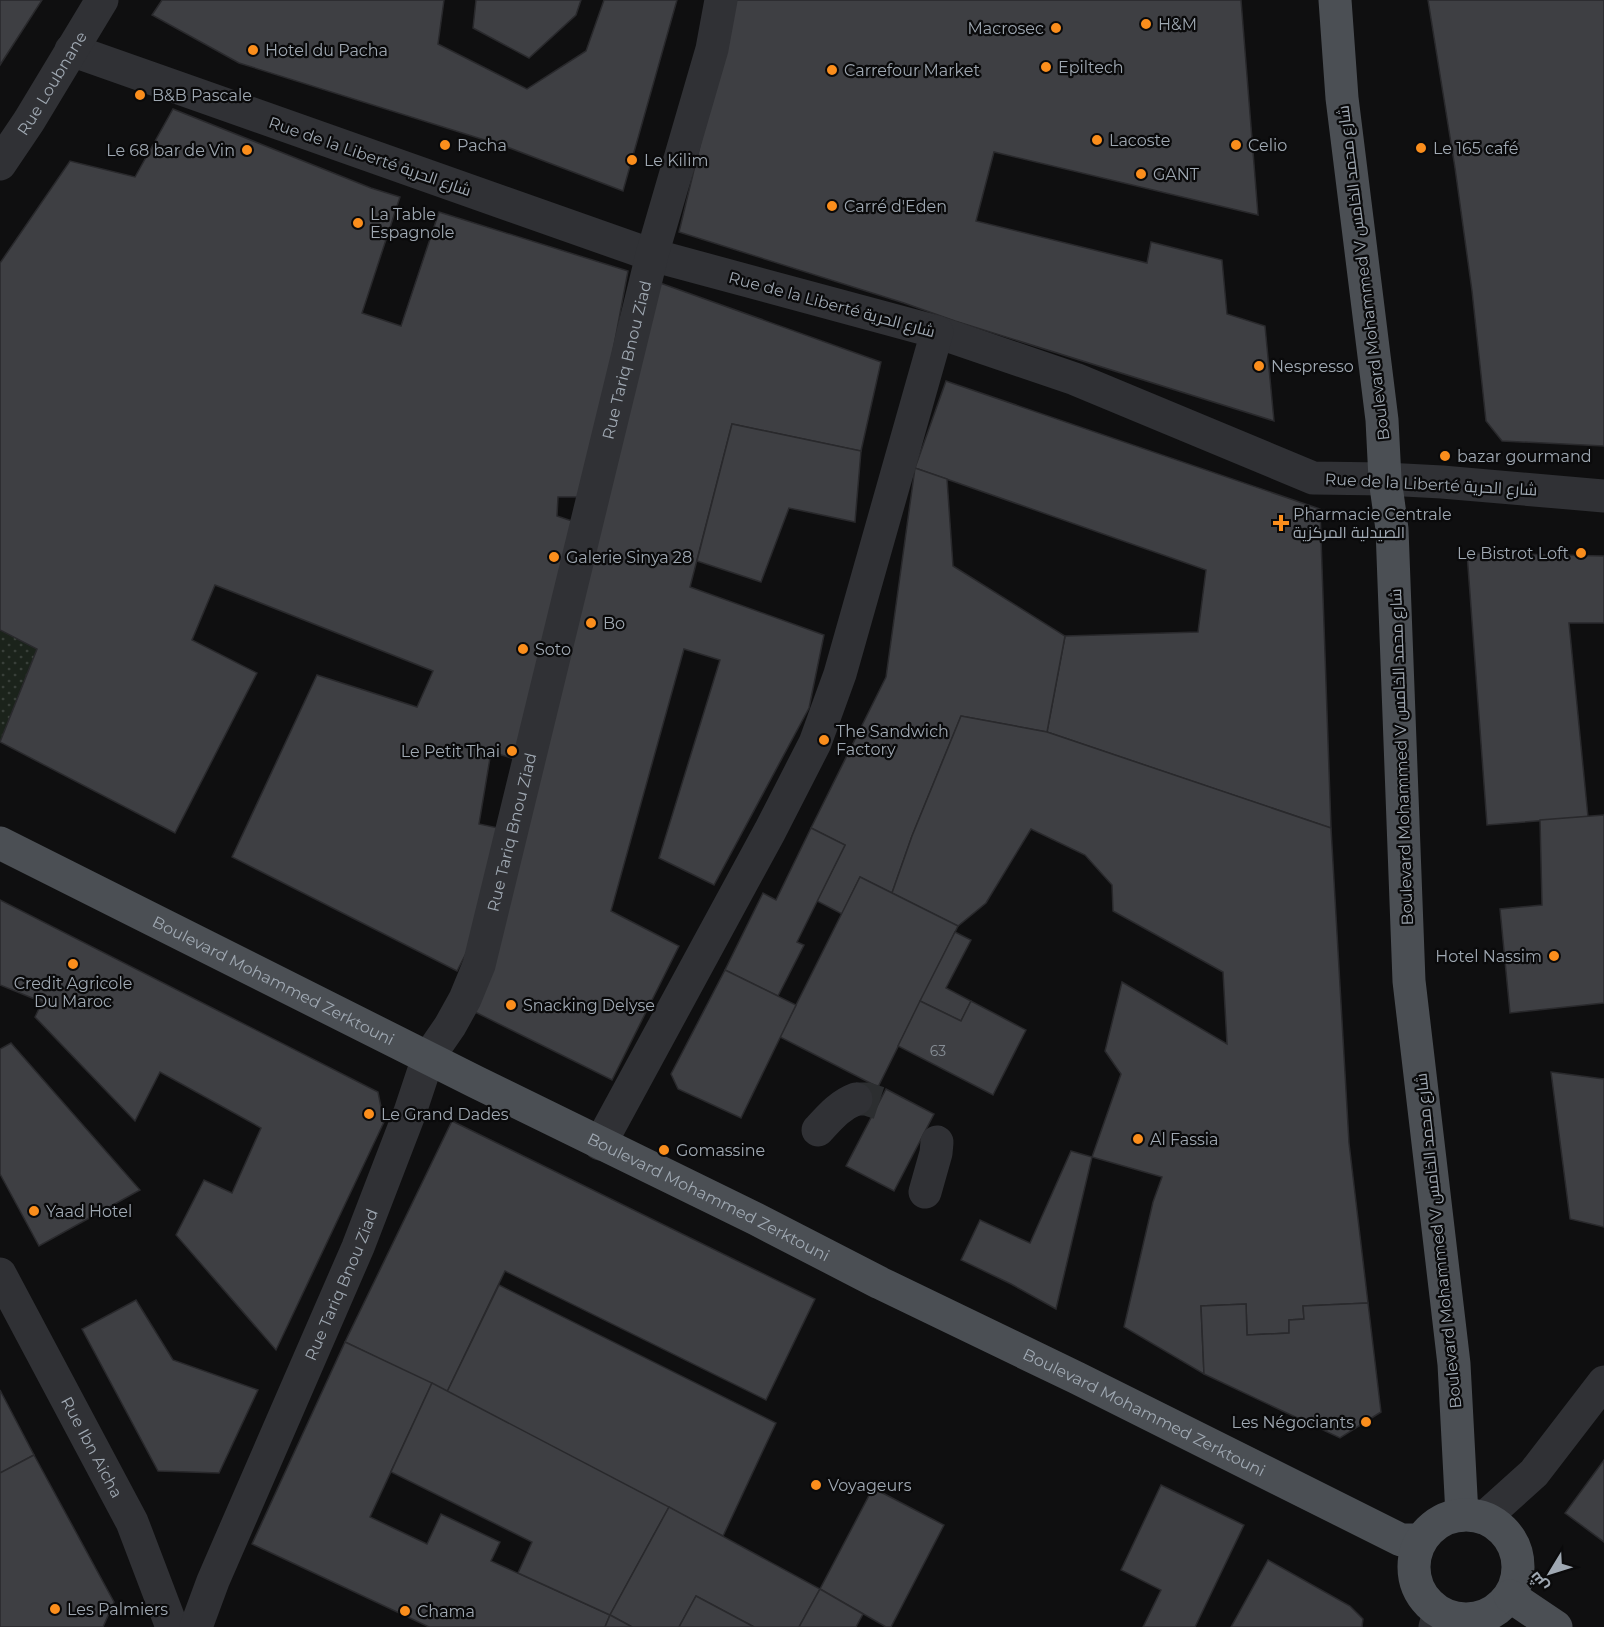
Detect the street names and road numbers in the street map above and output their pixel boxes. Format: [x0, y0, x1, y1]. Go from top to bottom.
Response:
street label: Rue Loubnane [13, 28, 91, 139]
street label: Boulevard Mohammed V شارع محمد الخامس [1334, 104, 1395, 441]
street label: Rue de la Liberté شارع الحرية [265, 113, 474, 202]
street label: Rue de la Liberté شارع الحرية [726, 268, 937, 343]
street label: Rue Tariq Bnou Ziad [598, 279, 655, 442]
street label: Rue de la Liberté شارع الحرية [1324, 469, 1538, 502]
street label: Boulevard Mohammed V شارع محمد الخامس [1386, 588, 1419, 926]
street label: Rue Tariq Bnou Ziad [483, 751, 540, 914]
street label: Boulevard Mohammed Zerktouni [149, 912, 397, 1049]
street label: Boulevard Mohammed V شارع محمد الخامس [1411, 1072, 1468, 1410]
street label: Boulevard Mohammed Zerktouni [584, 1129, 833, 1265]
street label: Rue Tariq Bnou Ziad [301, 1206, 382, 1364]
street label: Boulevard Mohammed Zerktouni [1020, 1344, 1268, 1481]
street label: Rue Ibn Aicha [57, 1393, 126, 1501]

